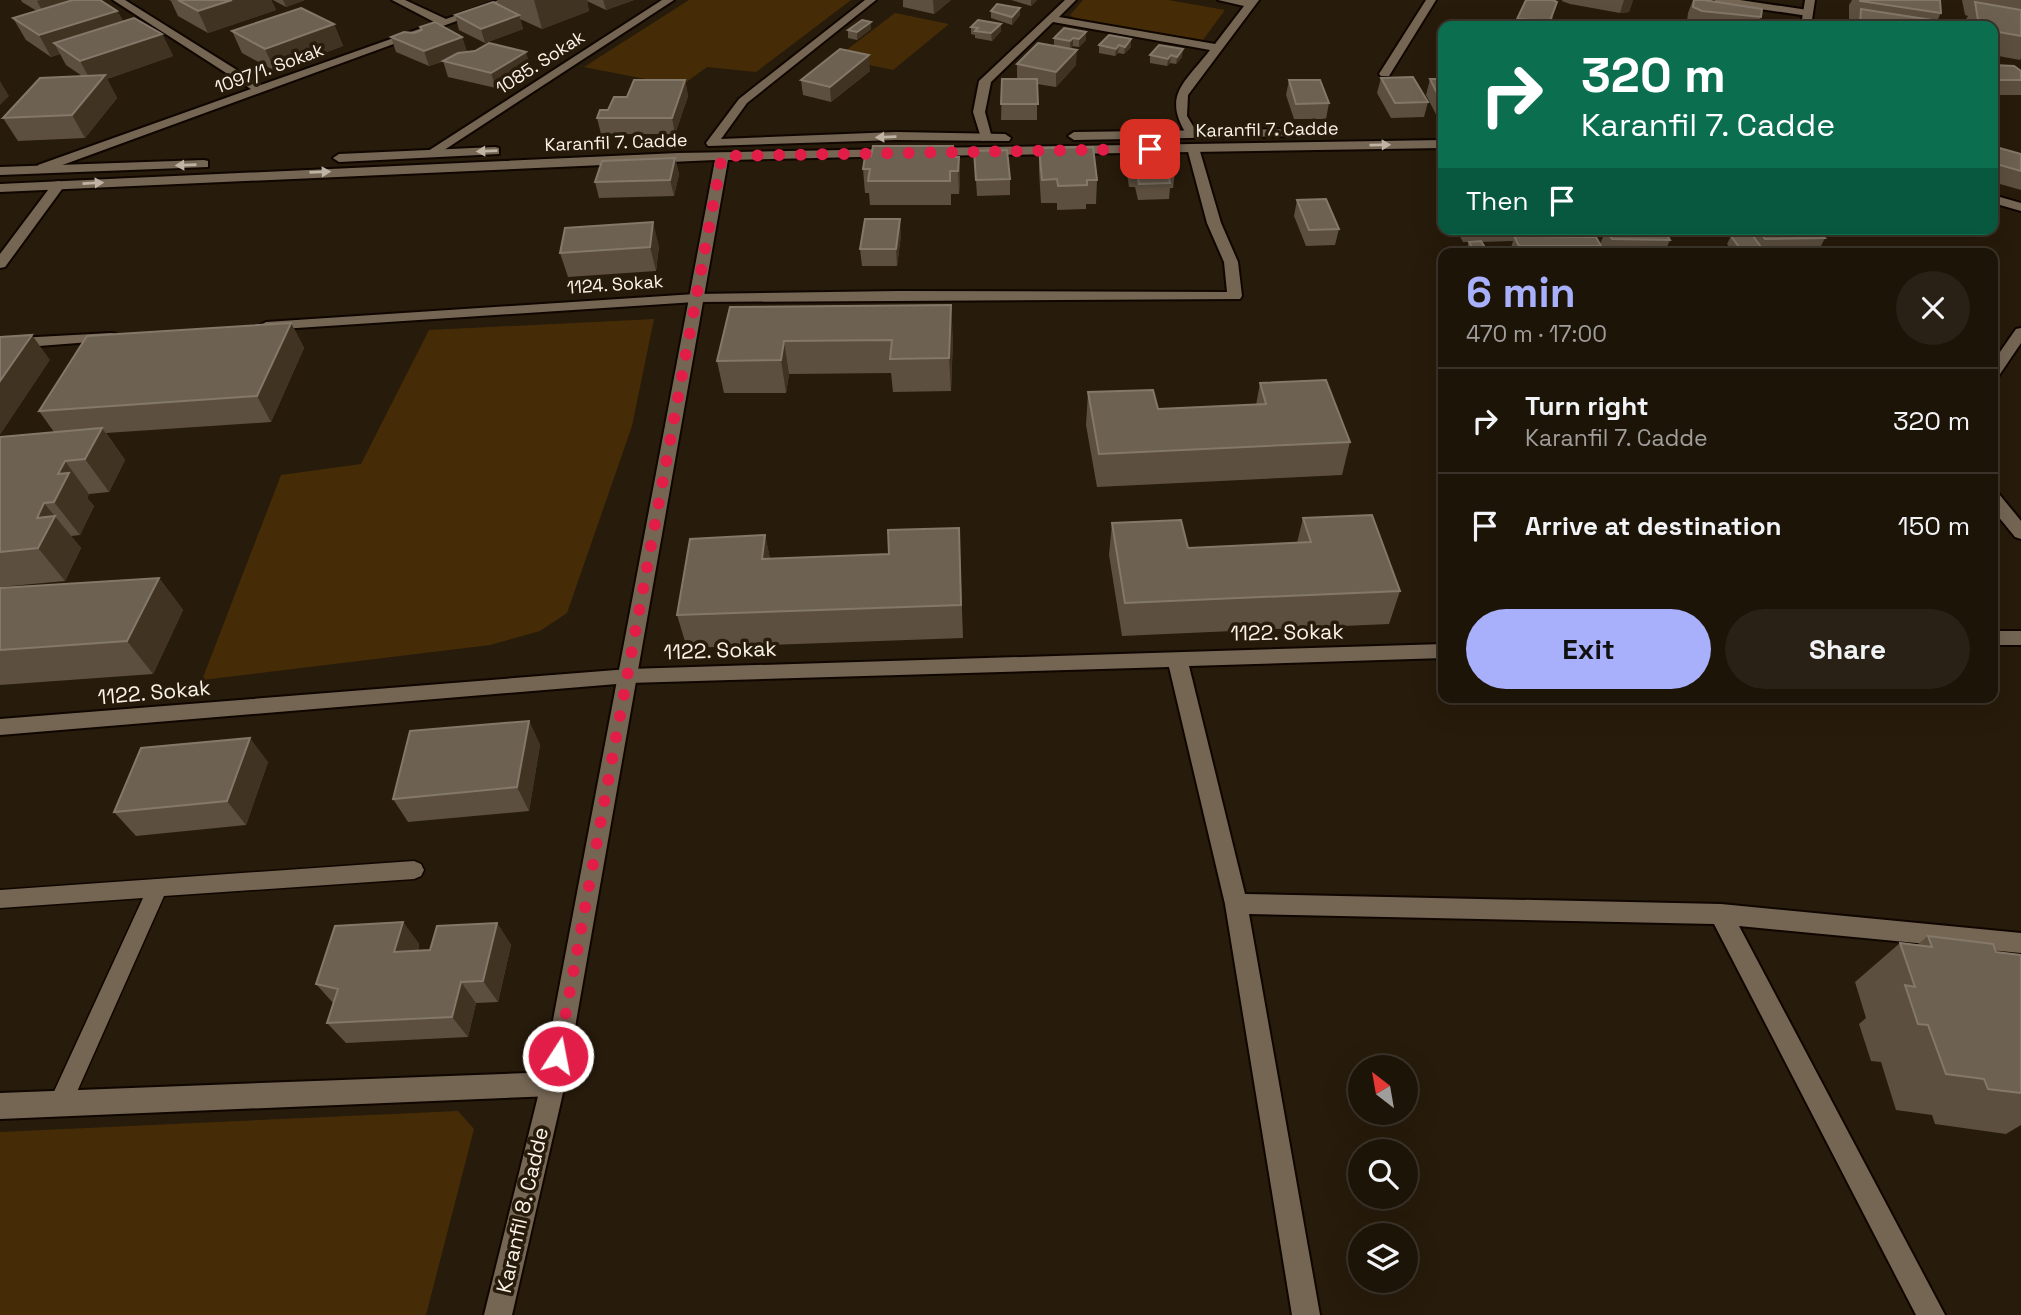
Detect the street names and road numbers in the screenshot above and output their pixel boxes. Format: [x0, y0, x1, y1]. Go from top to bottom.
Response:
street label: 1085. Sokak [491, 25, 589, 99]
street label: 1097/1. Sokak [211, 38, 327, 98]
street label: Karanfil 7. Cadde [1195, 116, 1339, 142]
street label: Karanfil 7. Cadde [544, 128, 688, 156]
street label: 1124. Sokak [566, 269, 664, 299]
street label: 1122. Sokak [1230, 618, 1344, 646]
street label: 1122. Sokak [663, 635, 777, 665]
street label: 1122. Sokak [96, 674, 212, 710]
street label: Karanfil 8. Cadde [490, 1124, 554, 1296]

